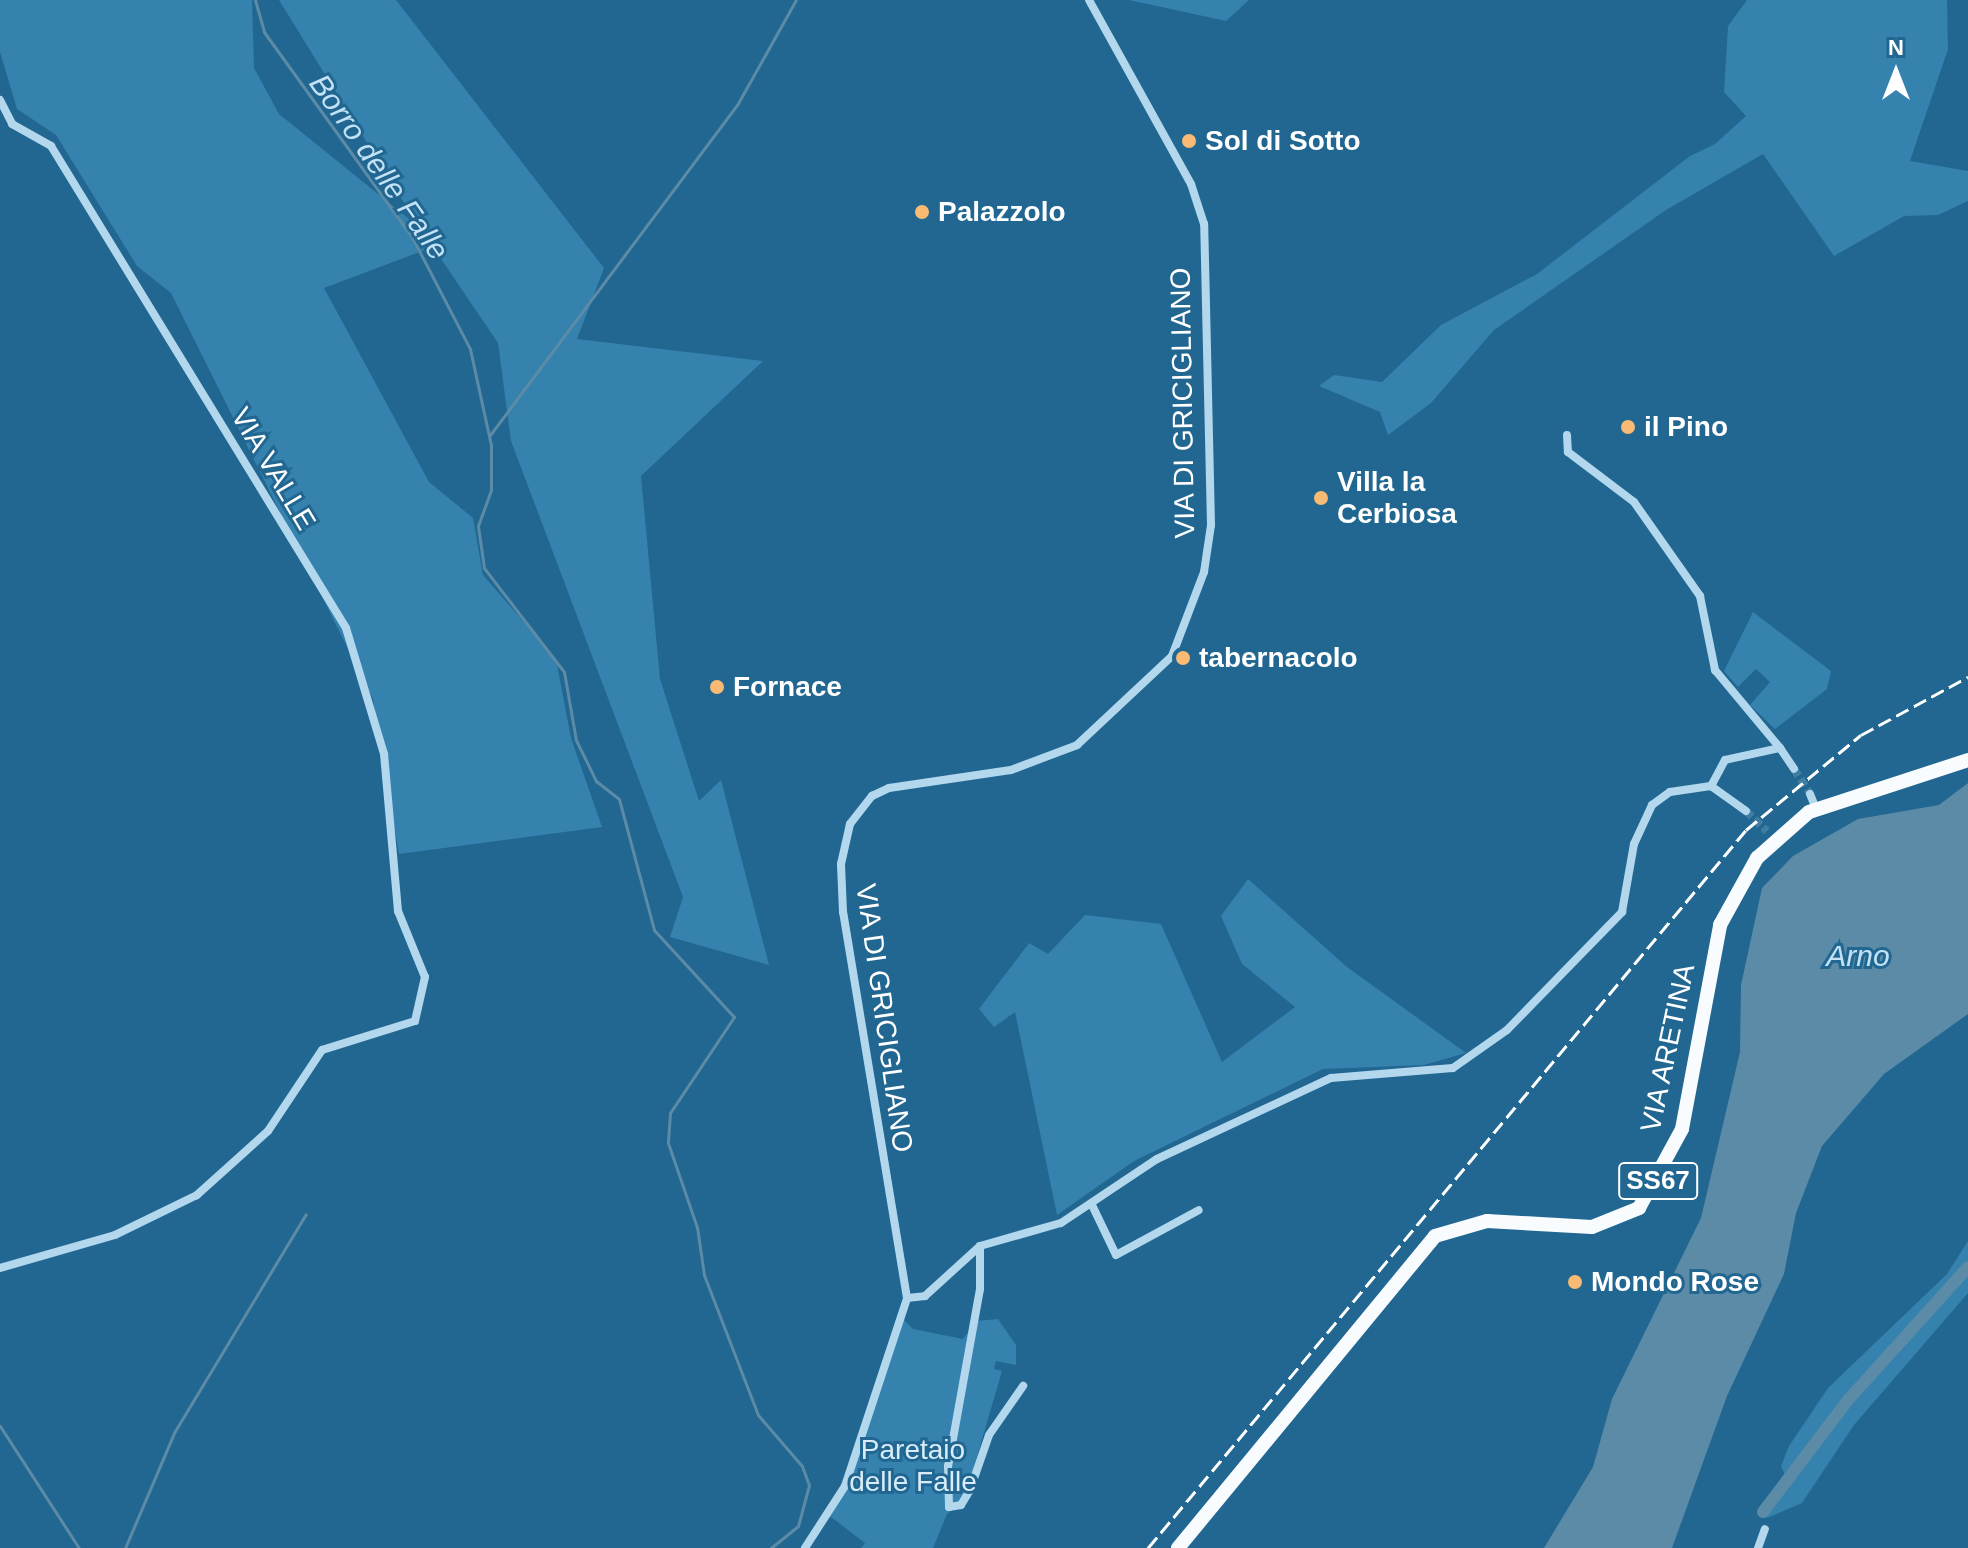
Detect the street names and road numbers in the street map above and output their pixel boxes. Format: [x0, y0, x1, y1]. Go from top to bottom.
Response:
street label: VIA DI GRICIGLIANO [1164, 267, 1202, 539]
street label: VIA VALLE [223, 401, 323, 537]
street label: VIA DI GRICIGLIANO [848, 881, 920, 1155]
street label: VIA ARETINA [1633, 959, 1703, 1137]
road number: SS67 [1618, 1159, 1698, 1203]

